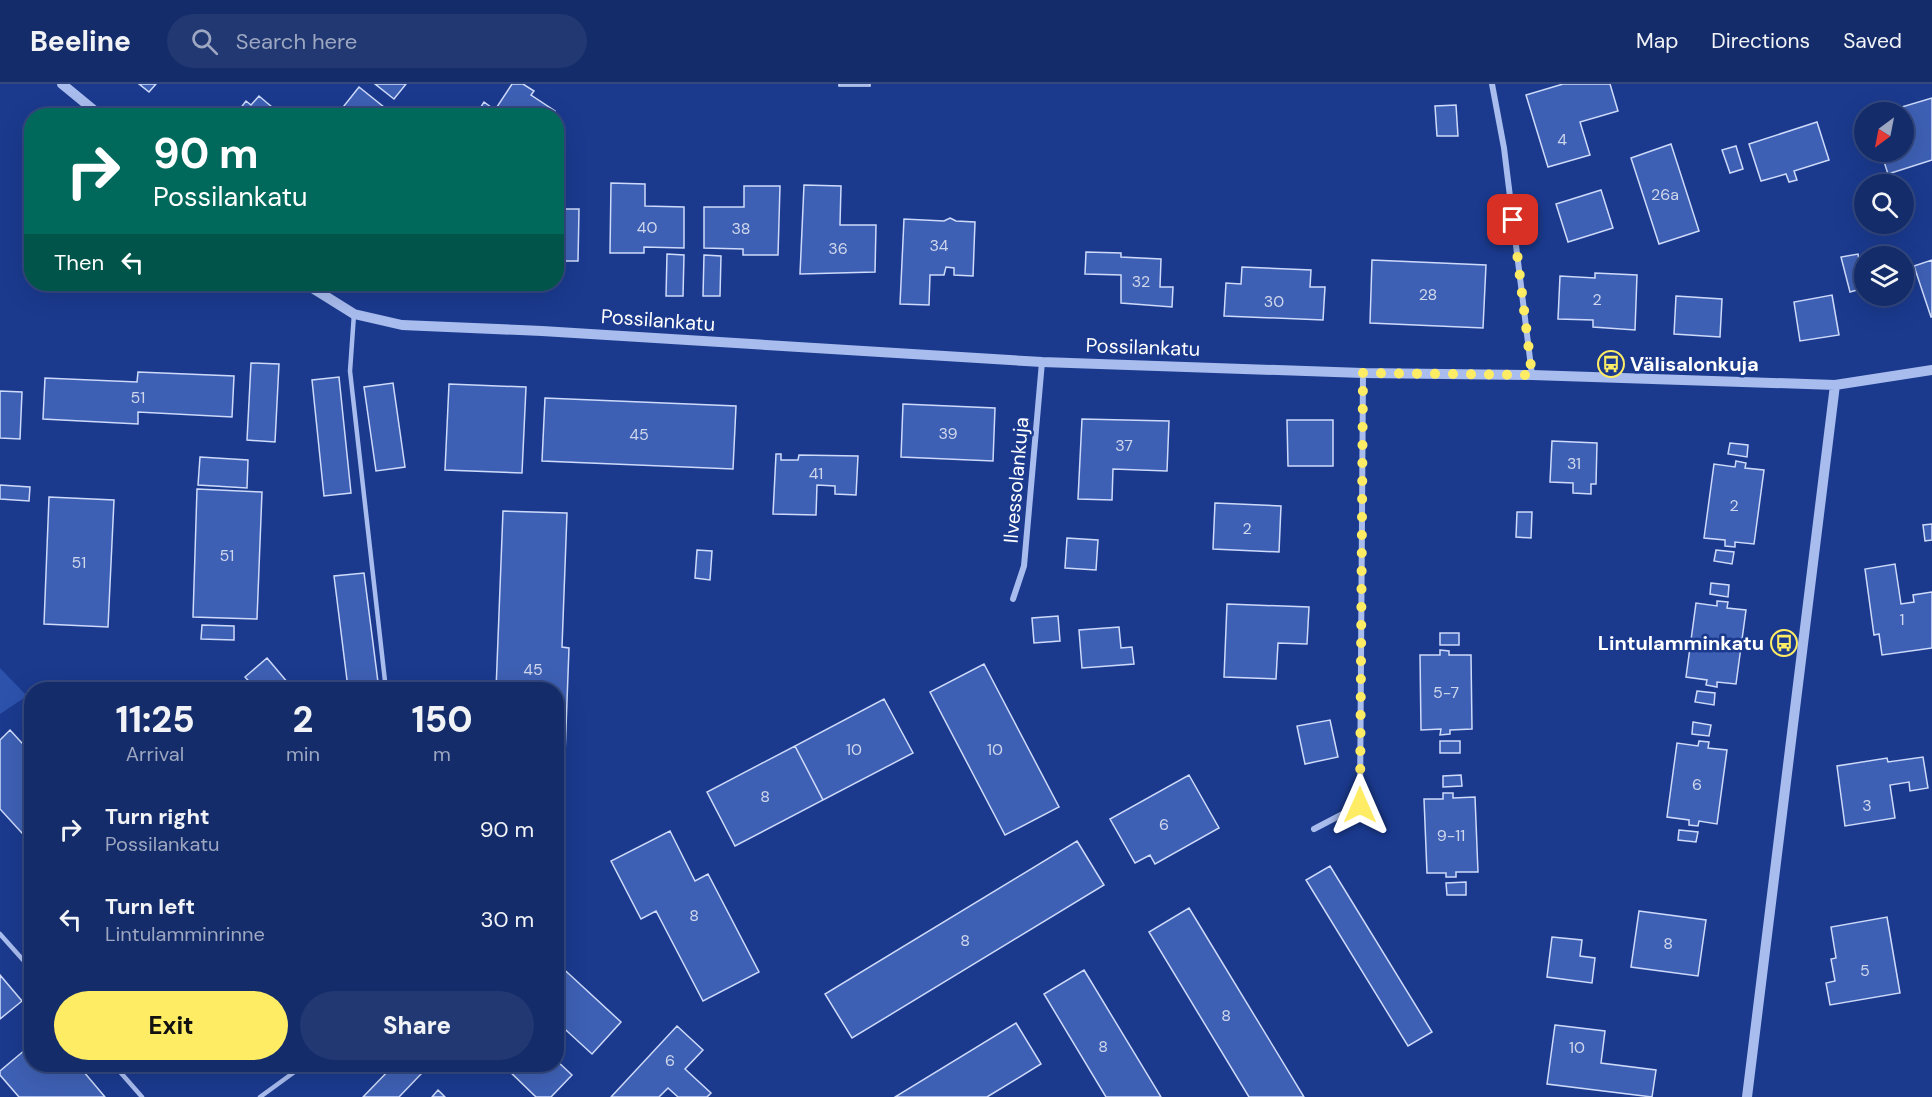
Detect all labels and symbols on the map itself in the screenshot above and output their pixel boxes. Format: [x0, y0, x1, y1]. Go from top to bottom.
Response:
north arrow [1854, 102, 1914, 162]
house number: 4 [1557, 129, 1567, 150]
house number: 26a [1651, 184, 1679, 205]
pin [1487, 194, 1538, 245]
house number: 40 [637, 217, 657, 238]
house number: 38 [731, 218, 751, 239]
house number: 34 [929, 235, 949, 256]
house number: 36 [828, 238, 848, 259]
house number: 32 [1132, 271, 1150, 292]
house number: 28 [1419, 284, 1437, 305]
house number: 2 [1592, 289, 1602, 310]
house number: 30 [1264, 291, 1284, 312]
street label: Possilankatu [600, 303, 716, 337]
street label: Possilankatu [1085, 332, 1201, 362]
bus stop icon: Välisalonkuja [1596, 349, 1626, 379]
place label: Välisalonkuja [1630, 351, 1759, 377]
house number: 51 [131, 387, 145, 408]
street label: Ilvessolankuja [998, 416, 1034, 544]
house number: 39 [938, 423, 958, 444]
house number: 45 [629, 424, 649, 445]
house number: 37 [1115, 435, 1133, 456]
house number: 31 [1567, 453, 1581, 474]
house number: 41 [809, 463, 823, 484]
house number: 2 [1729, 495, 1739, 516]
house number: 2 [1242, 518, 1252, 539]
house number: 51 [220, 545, 234, 566]
house number: 51 [72, 552, 86, 573]
house number: 1 [1900, 609, 1905, 630]
bus stop icon: Lintulamminkatu [1769, 628, 1799, 658]
place label: Lintulamminkatu [1598, 630, 1764, 656]
house number: 45 [523, 659, 543, 680]
house number: 5-7 [1433, 682, 1459, 703]
house number: 10 [846, 739, 862, 760]
house number: 10 [987, 739, 1003, 760]
position arrow [1328, 773, 1392, 837]
house number: 6 [1692, 774, 1702, 795]
house number: 8 [760, 786, 770, 807]
house number: 3 [1862, 795, 1872, 816]
house number: 6 [1159, 814, 1169, 835]
house number: 9-11 [1437, 825, 1465, 846]
house number: 8 [689, 905, 699, 926]
house number: 8 [960, 930, 970, 951]
house number: 8 [1663, 933, 1673, 954]
house number: 5 [1860, 960, 1870, 981]
house number: 8 [1221, 1005, 1231, 1026]
house number: 8 [1098, 1036, 1108, 1057]
house number: 10 [1569, 1037, 1585, 1058]
house number: 6 [665, 1050, 675, 1071]

